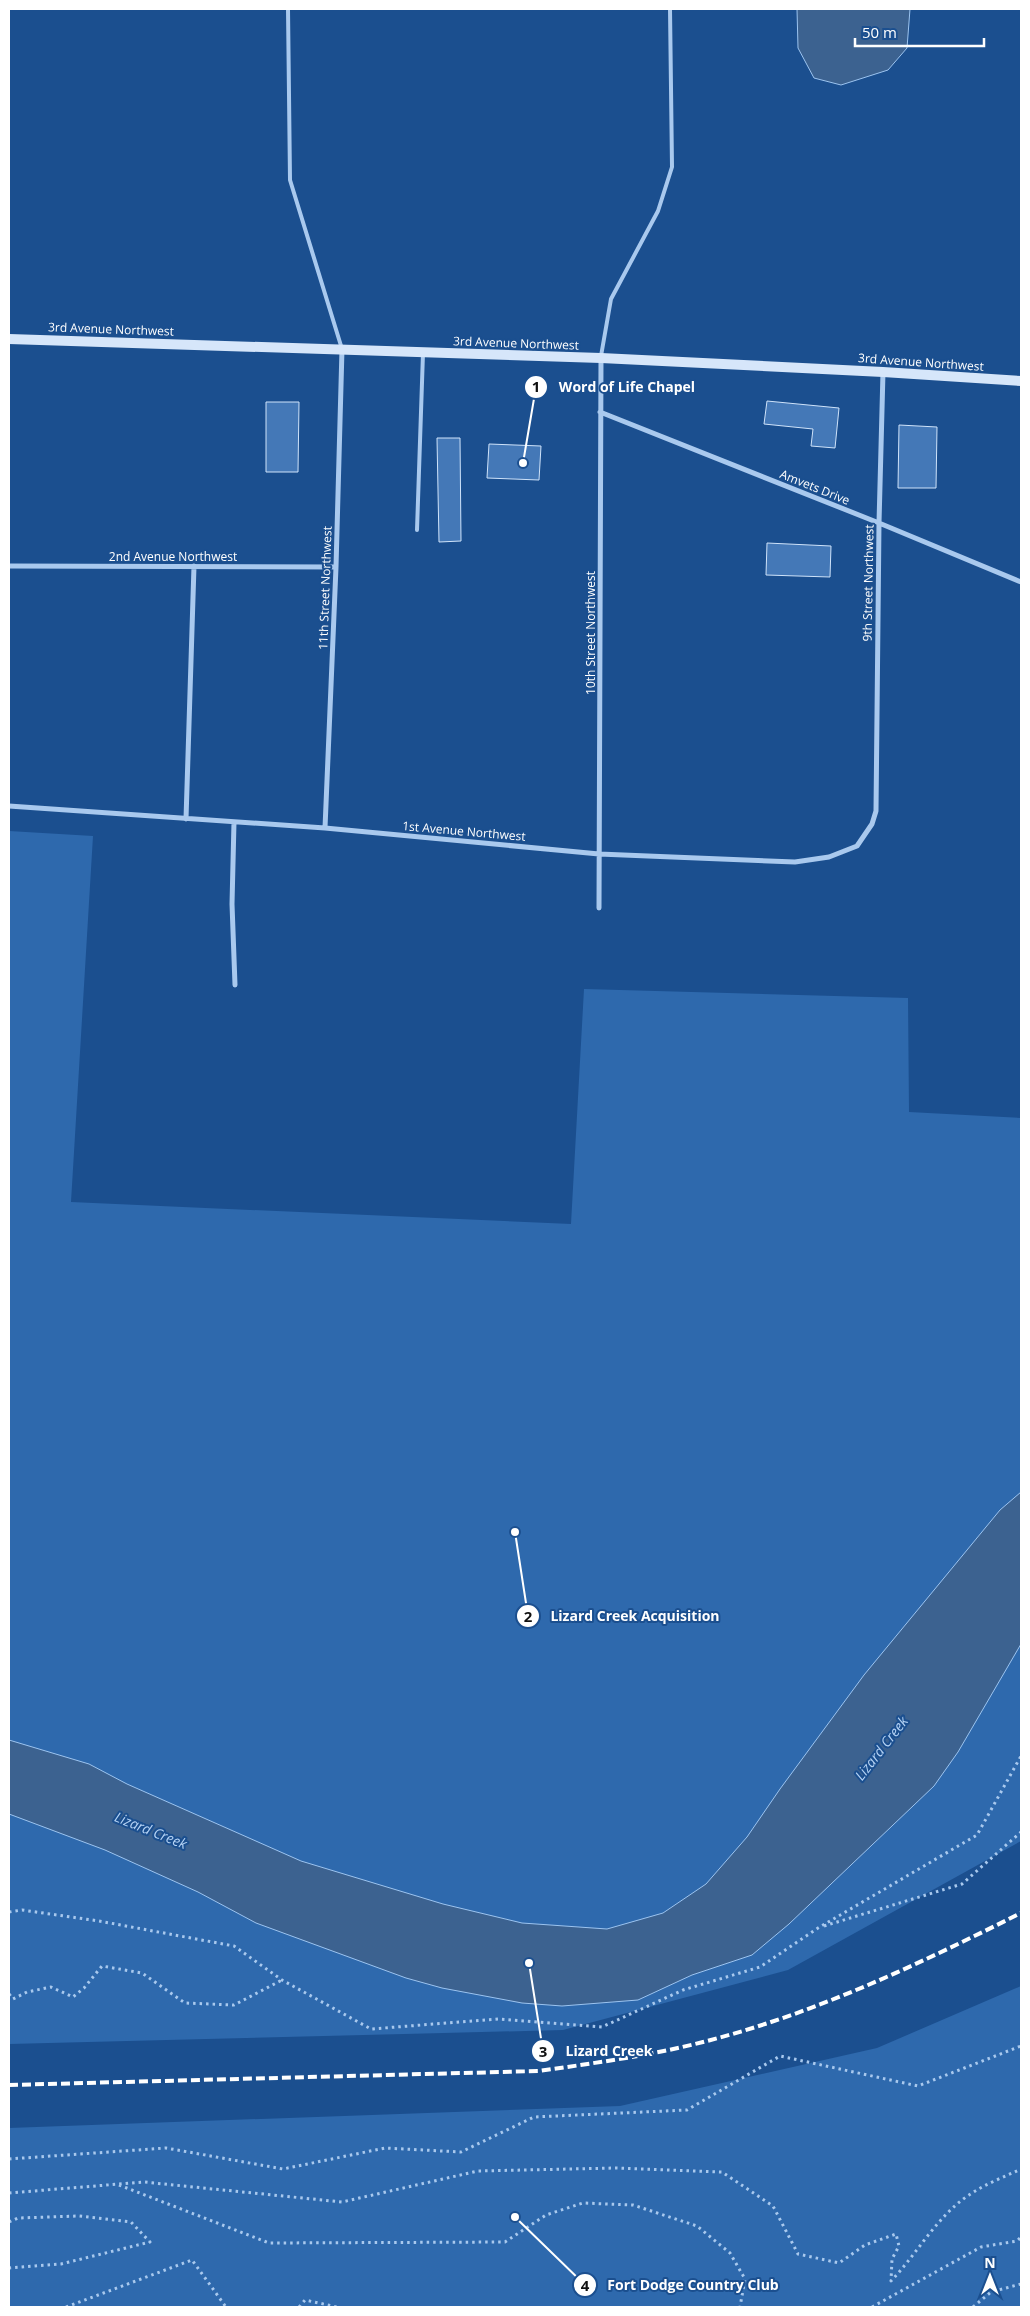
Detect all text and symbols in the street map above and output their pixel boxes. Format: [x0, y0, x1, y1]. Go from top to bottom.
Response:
scale bar [855, 15, 984, 47]
text: 50 m [862, 22, 897, 42]
street label: 3rd Avenue Northwest [48, 318, 174, 340]
street label: 3rd Avenue Northwest [453, 332, 579, 354]
street label: 3rd Avenue Northwest [858, 349, 984, 375]
callout: Word of Life Chapel [524, 373, 705, 402]
text: 1 [532, 376, 540, 396]
text: Word of Life Chapel [559, 377, 695, 396]
street label: Amvets Drive [778, 465, 853, 509]
street label: 9th Street Northwest [858, 524, 878, 642]
street label: 11th Street Northwest [314, 526, 336, 650]
street label: 2nd Avenue Northwest [109, 548, 237, 565]
street label: 10th Street Northwest [582, 571, 599, 695]
street label: 1st Avenue Northwest [402, 817, 526, 845]
callout: Lizard Creek Acquisition [515, 1602, 729, 1631]
text: 2 [524, 1606, 533, 1626]
text: Lizard Creek Acquisition [550, 1606, 720, 1625]
water label: Lizard Creek [850, 1711, 913, 1784]
water label: Lizard Creek [112, 1807, 191, 1854]
callout: Lizard Creek [531, 2037, 662, 2066]
text: 3 [539, 2041, 547, 2061]
text: Lizard Creek [566, 2041, 653, 2060]
north arrow [965, 2251, 1015, 2301]
text: N [984, 2253, 996, 2272]
callout: Fort Dodge Country Club [573, 2271, 789, 2300]
text: 4 [581, 2275, 590, 2295]
text: Fort Dodge Country Club [607, 2275, 779, 2294]

